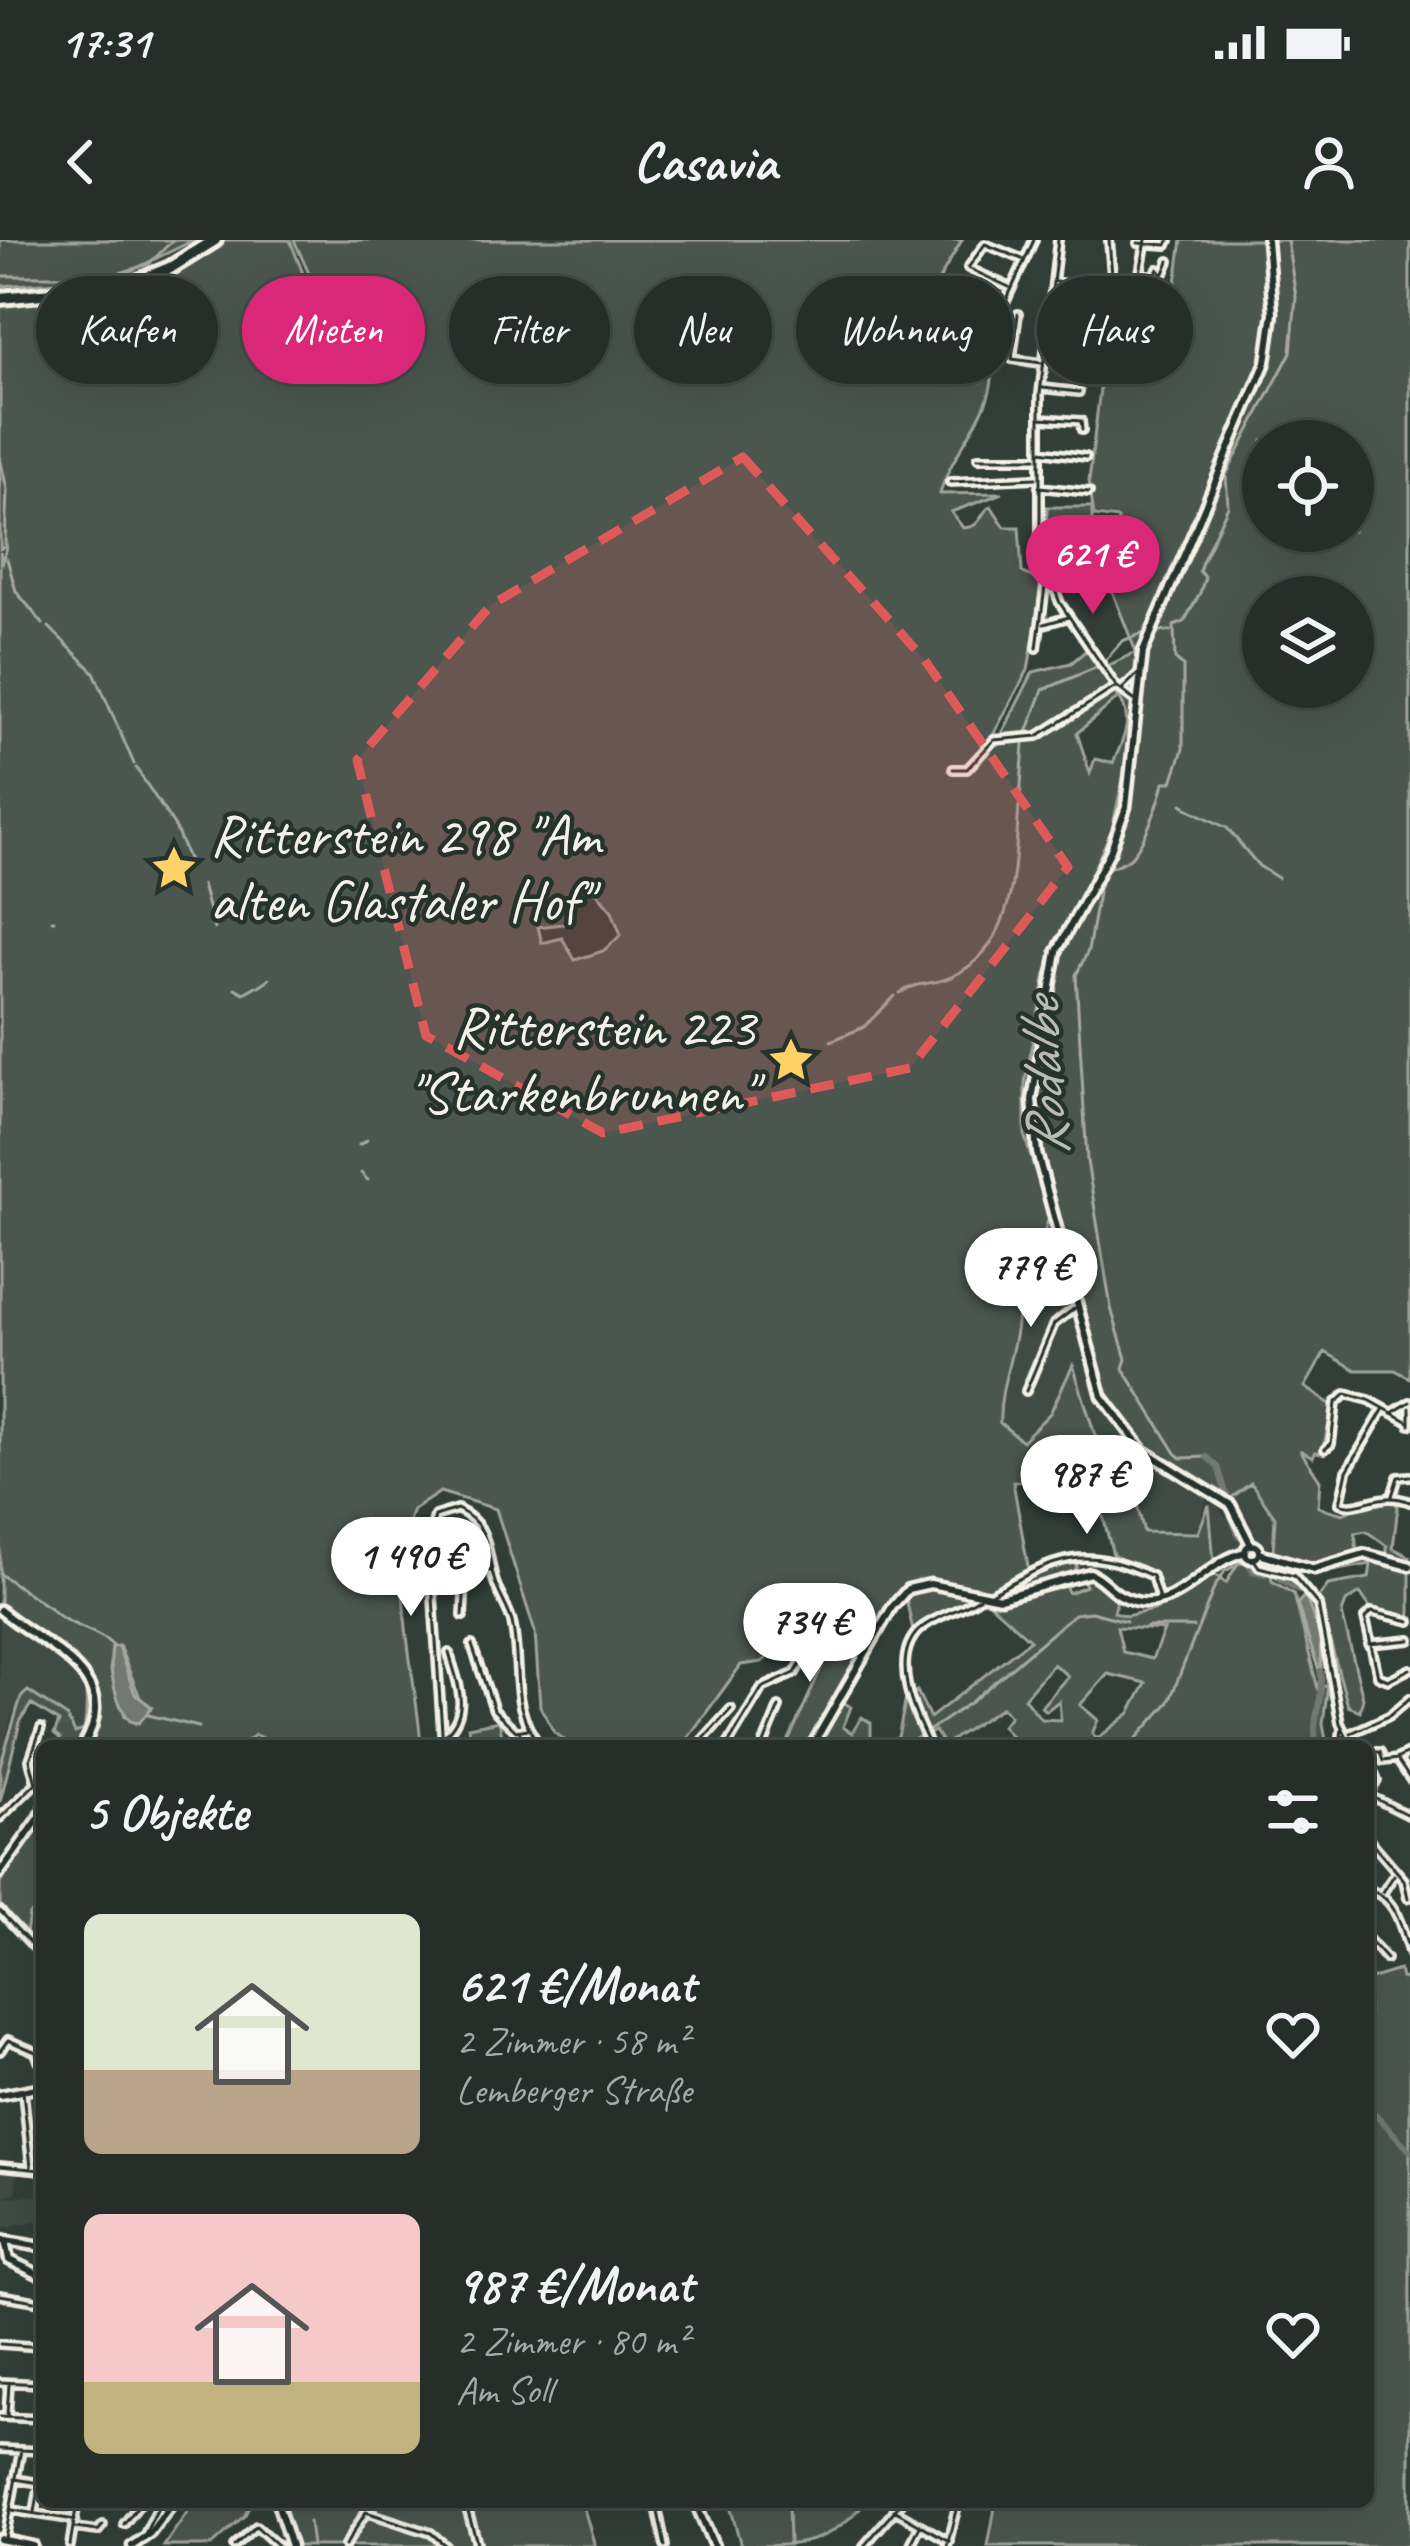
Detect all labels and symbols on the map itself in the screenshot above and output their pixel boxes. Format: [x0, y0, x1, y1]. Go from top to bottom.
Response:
pin: 621 € [1009, 515, 1177, 617]
place label: Ritterstein 298 "Am alten Glastaler Hof" [210, 799, 605, 937]
place icon: Ritterstein 298 "Am alten Glastaler Hof" [149, 843, 199, 893]
water label: Rodalbe [1001, 990, 1085, 1158]
place label: Ritterstein 223 "Starkenbrunnen" [408, 991, 765, 1129]
place icon: Ritterstein 223 "Starkenbrunnen" [766, 1035, 816, 1085]
pin: 779 € [947, 1228, 1115, 1330]
pin: 987 € [1003, 1435, 1171, 1537]
pin: 1 490 € [300, 1517, 522, 1619]
pin: 734 € [726, 1583, 894, 1685]

